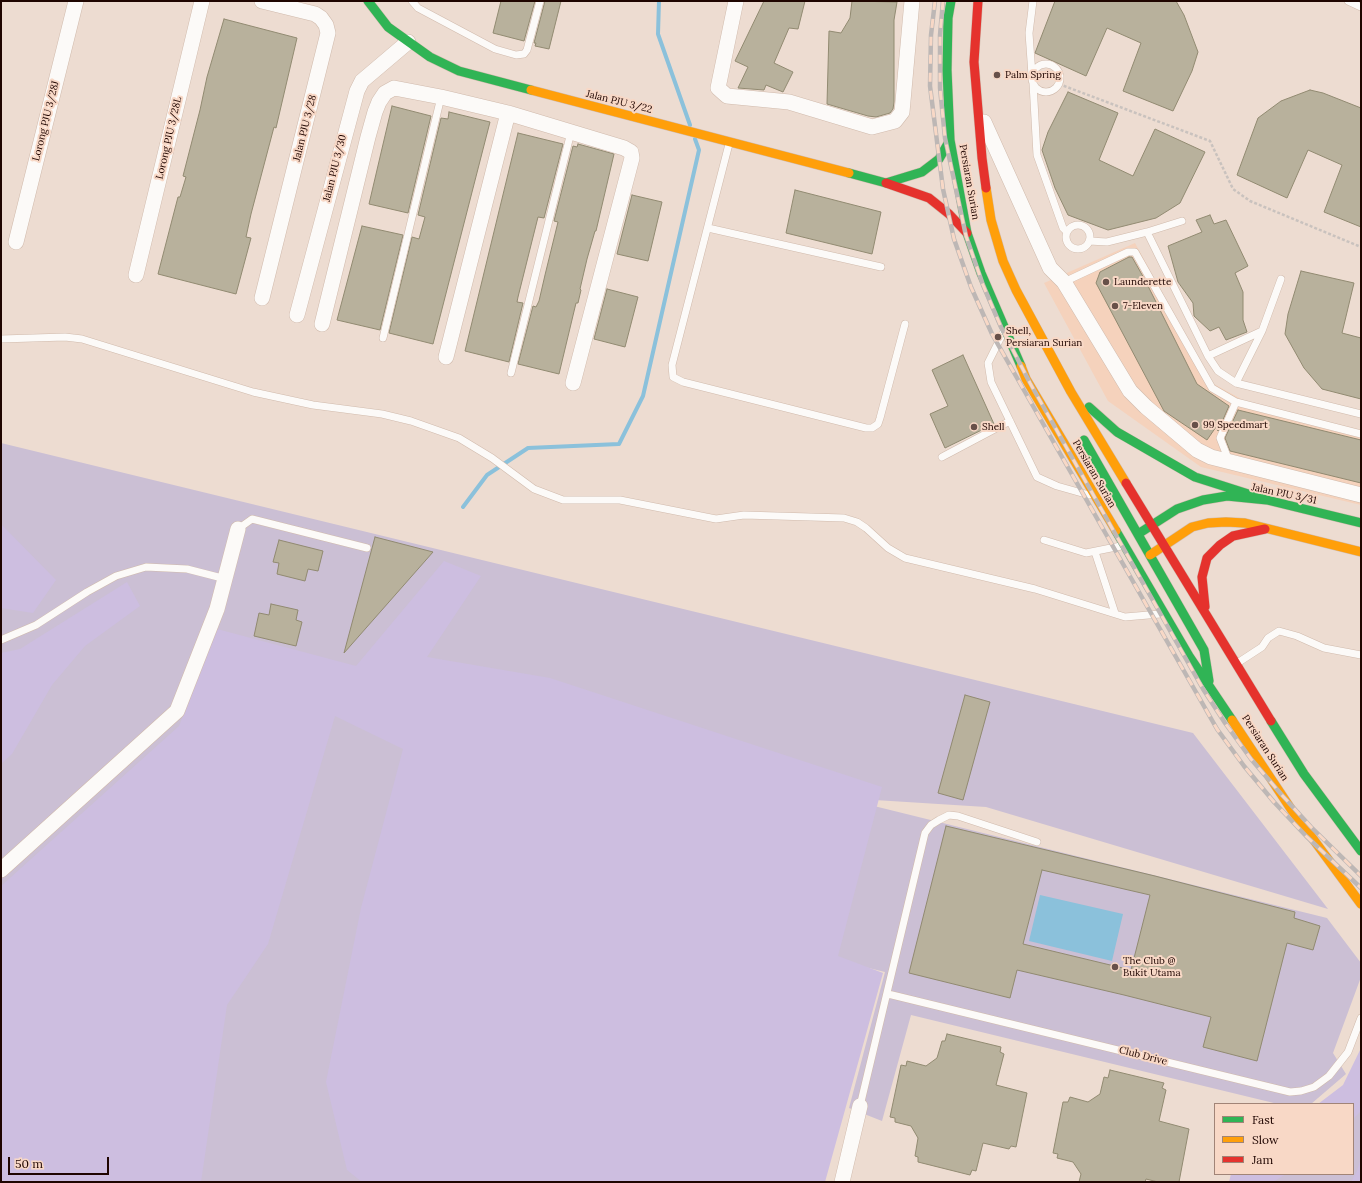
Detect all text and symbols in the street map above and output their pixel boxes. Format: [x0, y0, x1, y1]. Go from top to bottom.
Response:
place label: Palm Spring [1005, 69, 1061, 81]
marker: Palm Spring [992, 70, 1002, 80]
street label: Lorong PJU 3/28J [30, 80, 62, 162]
street label: Jalan PJU 3/22 [585, 88, 653, 116]
street label: Jalan PJU 3/28 [291, 94, 319, 162]
street label: Lorong PJU 3/28L [154, 96, 184, 180]
street label: Jalan PJU 3/30 [321, 133, 349, 203]
street label: Persiaran Surian [956, 143, 982, 221]
place label: Launderette [1114, 276, 1171, 288]
marker: Launderette [1101, 277, 1111, 287]
place label: 7-Eleven [1123, 300, 1163, 312]
marker: 7-Eleven [1110, 301, 1120, 311]
place label: Shell, Persiaran Surian [1006, 325, 1082, 348]
marker: Shell, Persiaran Surian [993, 332, 1003, 342]
place label: 99 Speedmart [1203, 419, 1268, 431]
marker: 99 Speedmart [1190, 420, 1200, 430]
place label: Shell [982, 421, 1005, 433]
marker: Shell [969, 422, 979, 432]
street label: Persiaran Surian [1070, 438, 1118, 510]
street label: Jalan PJU 3/31 [1250, 481, 1318, 507]
street label: Persiaran Surian [1239, 713, 1291, 783]
place label: The Club @ Bukit Utama [1123, 955, 1181, 978]
marker: The Club @ Bukit Utama [1110, 962, 1120, 972]
street label: Club Drive [1118, 1044, 1168, 1068]
legend [1214, 1103, 1354, 1175]
text: Fast [1252, 1112, 1275, 1127]
text: Slow [1252, 1132, 1279, 1147]
scale bar [10, 1149, 111, 1175]
text: Jam [1252, 1152, 1273, 1167]
text: 50 m [15, 1156, 43, 1171]

